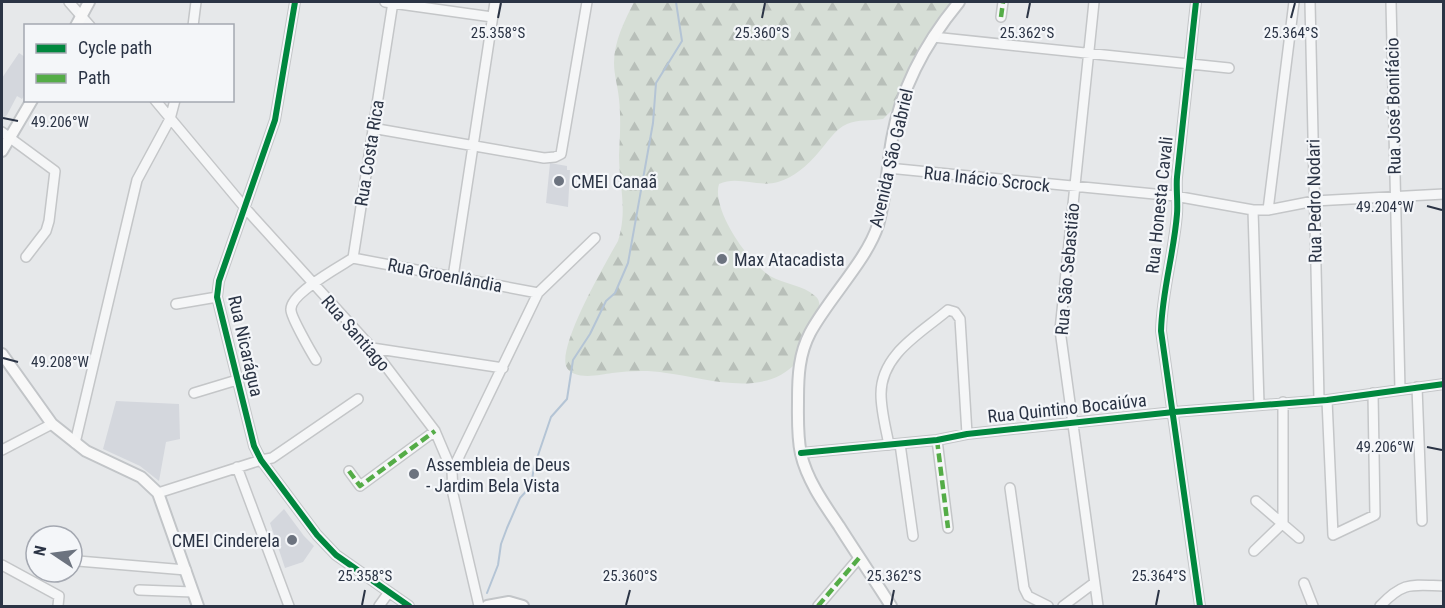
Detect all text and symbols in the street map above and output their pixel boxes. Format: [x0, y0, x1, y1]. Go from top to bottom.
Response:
legend [24, 24, 234, 102]
text: 25.358°S [471, 24, 525, 42]
text: 25.360°S [735, 24, 789, 42]
text: 25.362°S [1000, 24, 1054, 42]
text: 25.364°S [1264, 24, 1318, 42]
text: Cycle path [78, 37, 152, 58]
street label: Rua José Bonifácio [1381, 37, 1405, 175]
text: Path [78, 67, 111, 88]
street label: Avenida São Gabriel [865, 86, 917, 230]
street label: Rua Costa Rica [350, 98, 388, 208]
text: 49.206°W [31, 113, 90, 131]
street label: Rua Honesta Cavali [1141, 135, 1177, 275]
street label: Rua Pedro Nodari [1302, 139, 1326, 263]
street label: Rua Inácio Scrock [923, 162, 1051, 196]
place label: CMEI Canaã [571, 171, 657, 192]
marker: CMEI Canaã [552, 174, 566, 188]
text: 49.204°W [1356, 198, 1415, 216]
street label: Rua São Sebastião [1051, 202, 1083, 336]
place label: Max Atacadista [734, 249, 845, 270]
marker: Max Atacadista [715, 252, 729, 266]
street label: Rua Groenlândia [386, 254, 504, 296]
street label: Rua Santiago [317, 291, 395, 375]
street label: Rua Nicarágua [224, 293, 268, 399]
text: 49.208°W [31, 353, 90, 371]
street label: Rua Quintino Bocaiúva [987, 389, 1147, 427]
text: 49.206°W [1356, 438, 1415, 456]
place label: Assembleia de Deus - Jardim Bela Vista [426, 454, 570, 496]
marker: Assembleia de Deus - Jardim Bela Vista [407, 467, 421, 481]
north arrow [24, 524, 84, 584]
place label: CMEI Cinderela [172, 530, 280, 551]
marker: CMEI Cinderela [285, 533, 299, 547]
text: N [30, 544, 50, 558]
text: 25.358°S [338, 567, 392, 585]
text: 25.360°S [603, 567, 657, 585]
text: 25.362°S [867, 567, 921, 585]
text: 25.364°S [1132, 567, 1186, 585]

